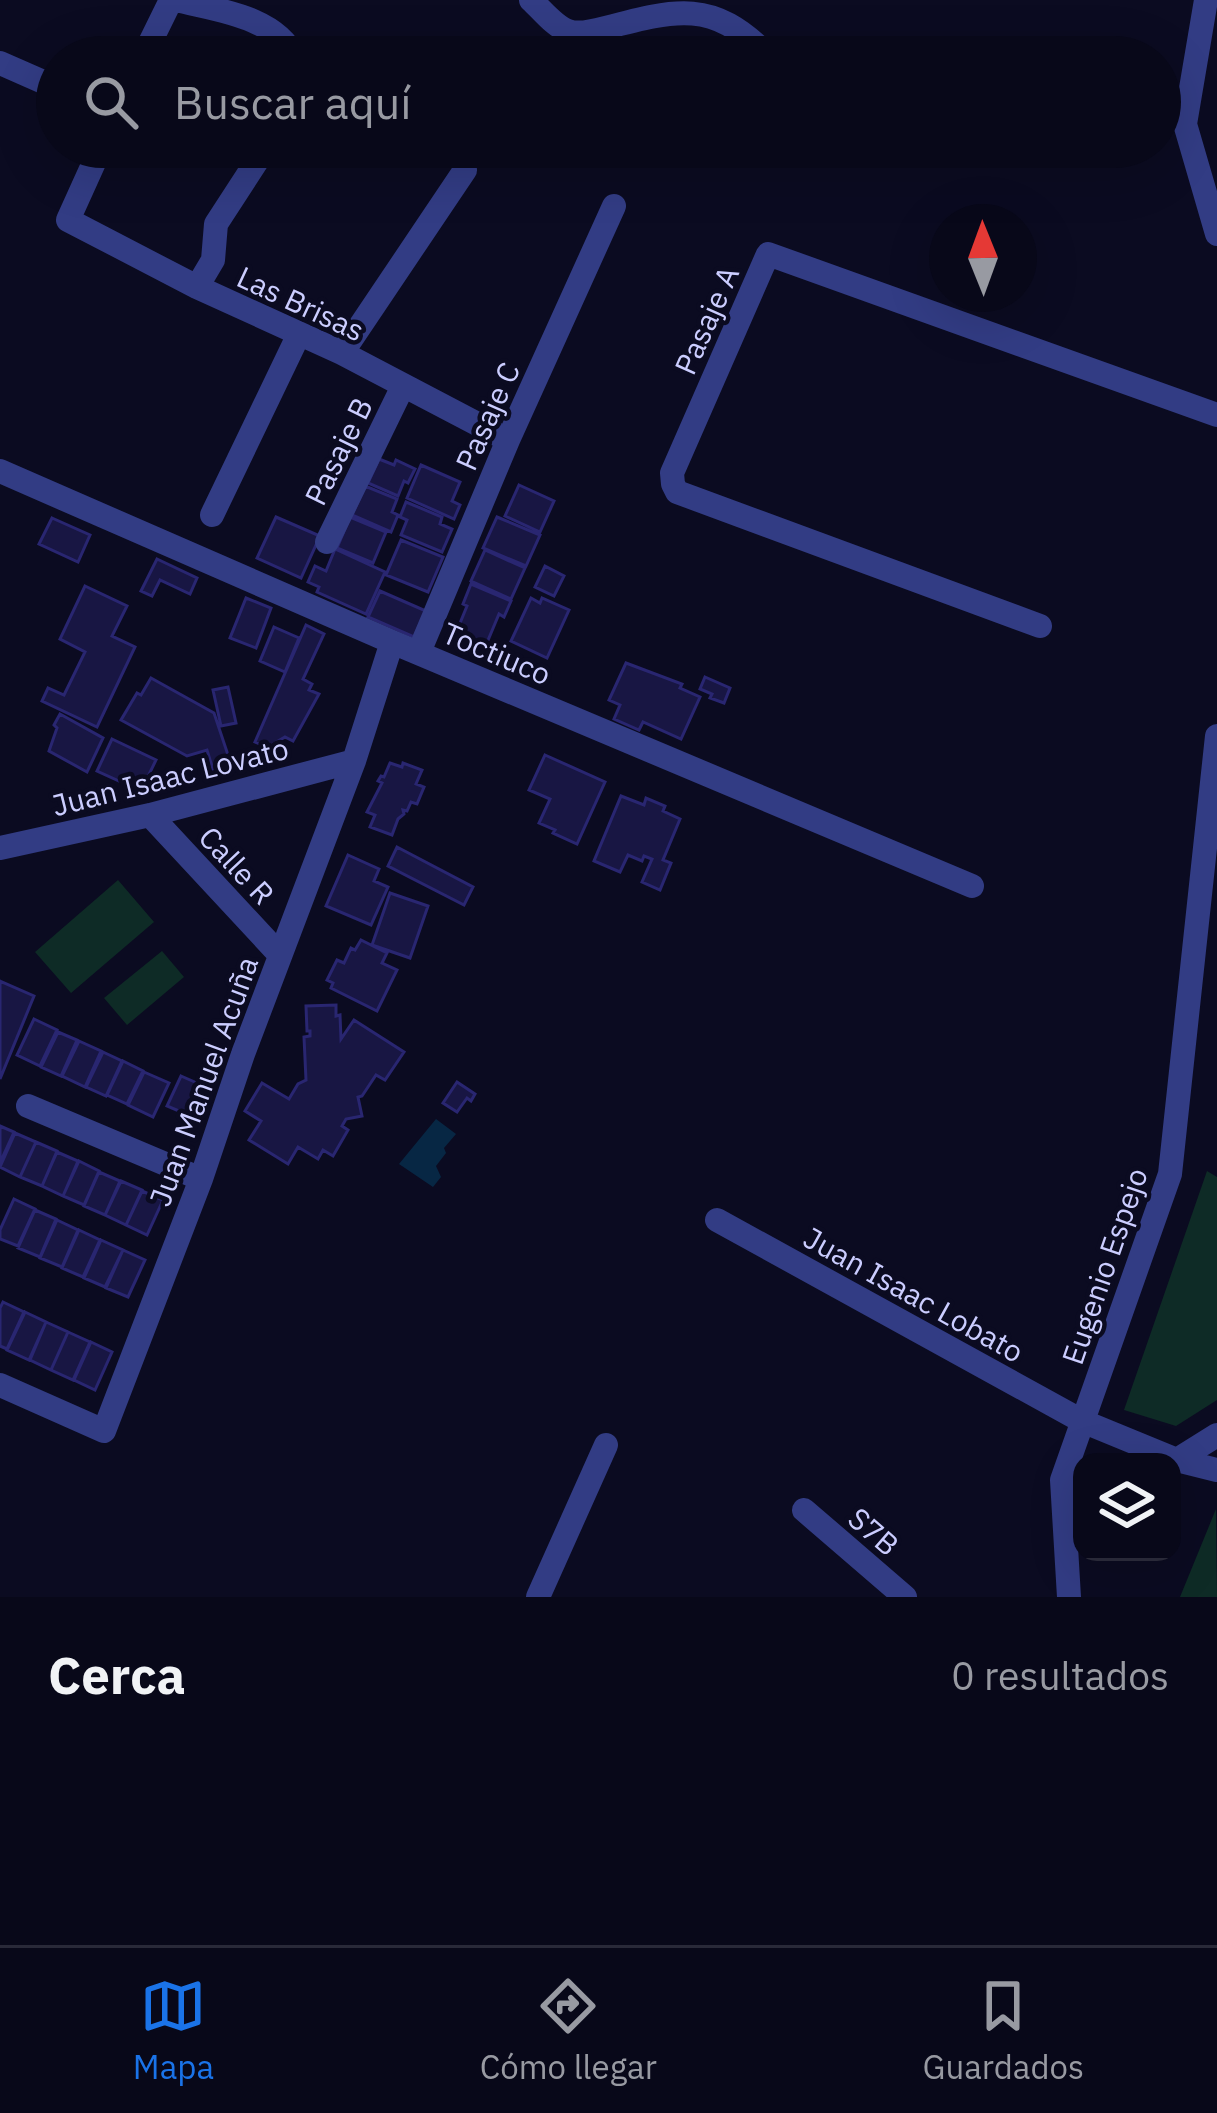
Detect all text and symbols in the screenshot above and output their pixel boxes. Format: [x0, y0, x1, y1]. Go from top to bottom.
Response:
search box [36, 36, 1181, 168]
icon: search [78, 69, 144, 135]
text: Buscar aquí [174, 73, 412, 131]
north arrow [929, 204, 1037, 312]
street label: Las Brisas [231, 257, 371, 349]
street label: Pasaje A [665, 260, 747, 380]
street label: Pasaje C [446, 356, 528, 476]
street label: Pasaje B [295, 391, 381, 511]
street label: Toctiuco [437, 613, 557, 693]
street label: Juan Isaac Lovato [48, 728, 292, 824]
street label: Calle R [191, 817, 283, 913]
street label: Juan Manuel Acuña [140, 951, 266, 1211]
street label: Eugenio Espejo [1052, 1163, 1156, 1369]
street label: Juan Isaac Lobato [797, 1217, 1031, 1371]
map controls [1073, 1453, 1181, 1561]
button: layers [1073, 1453, 1181, 1561]
street label: S7B [840, 1498, 908, 1564]
text: Cerca [48, 1642, 186, 1708]
text: 0 resultados [951, 1650, 1169, 1701]
tab: Mapa [133, 1973, 214, 2088]
tab: Cómo llegar [480, 1973, 657, 2088]
tab: Guardados [922, 1973, 1084, 2088]

